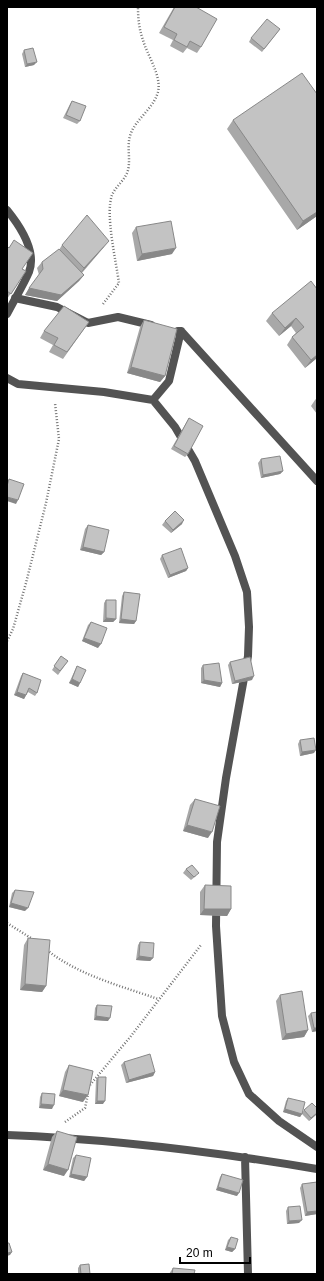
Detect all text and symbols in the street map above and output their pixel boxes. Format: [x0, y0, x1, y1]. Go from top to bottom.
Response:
scale bar [180, 1239, 250, 1265]
text: 20 m [186, 1246, 213, 1260]

